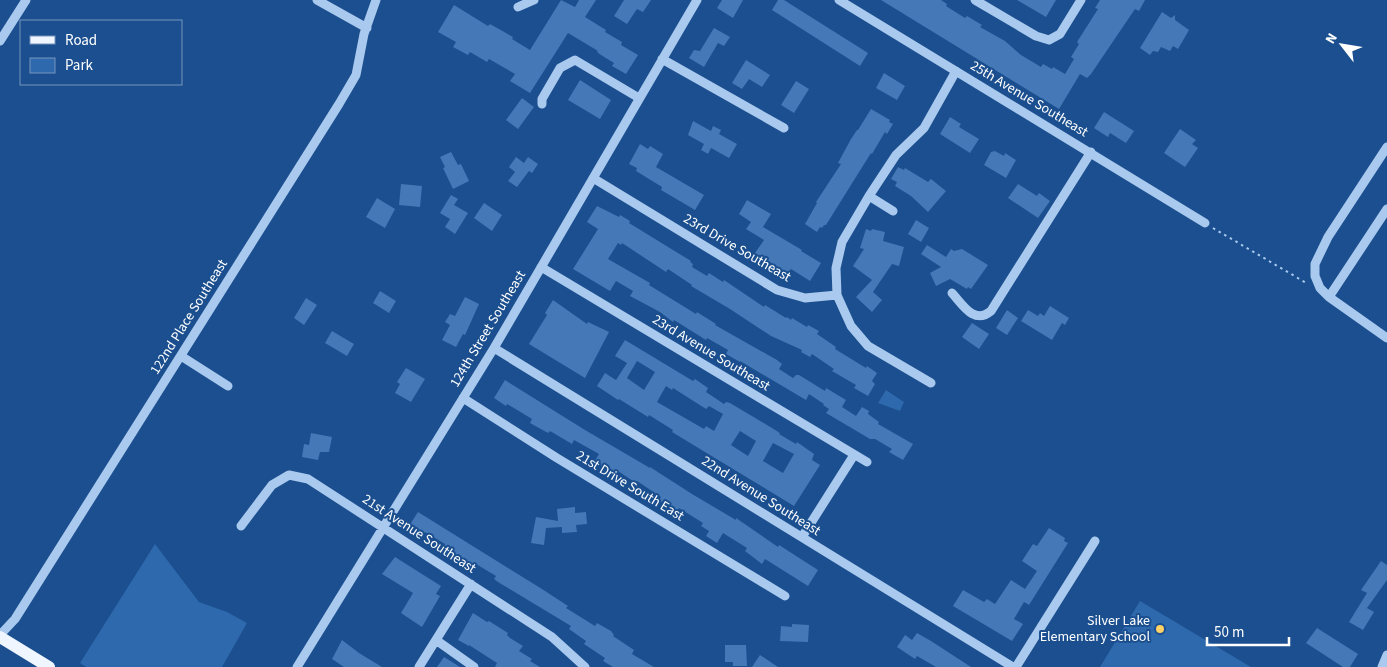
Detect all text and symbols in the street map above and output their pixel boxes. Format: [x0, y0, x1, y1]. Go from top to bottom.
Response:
legend [20, 20, 182, 85]
north arrow [1317, 20, 1367, 70]
text: Road [65, 30, 97, 51]
text: N [1321, 30, 1343, 48]
text: Park [65, 55, 94, 76]
street label: 25th Avenue Southeast [966, 56, 1092, 142]
street label: 23rd Drive Southeast [679, 209, 795, 287]
street label: 122nd Place Southeast [145, 255, 233, 379]
street label: 124th Street Southeast [445, 267, 531, 391]
street label: 23rd Avenue Southeast [648, 310, 774, 396]
street label: 21st Drive South East [572, 446, 688, 526]
street label: 22nd Avenue Southeast [698, 451, 825, 541]
street label: 21st Avenue Southeast [358, 490, 480, 579]
place label: Silver Lake Elementary School [1040, 611, 1150, 647]
scale bar [1207, 614, 1290, 646]
text: 50 m [1214, 622, 1244, 643]
marker: Silver Lake Elementary School [1154, 623, 1166, 635]

